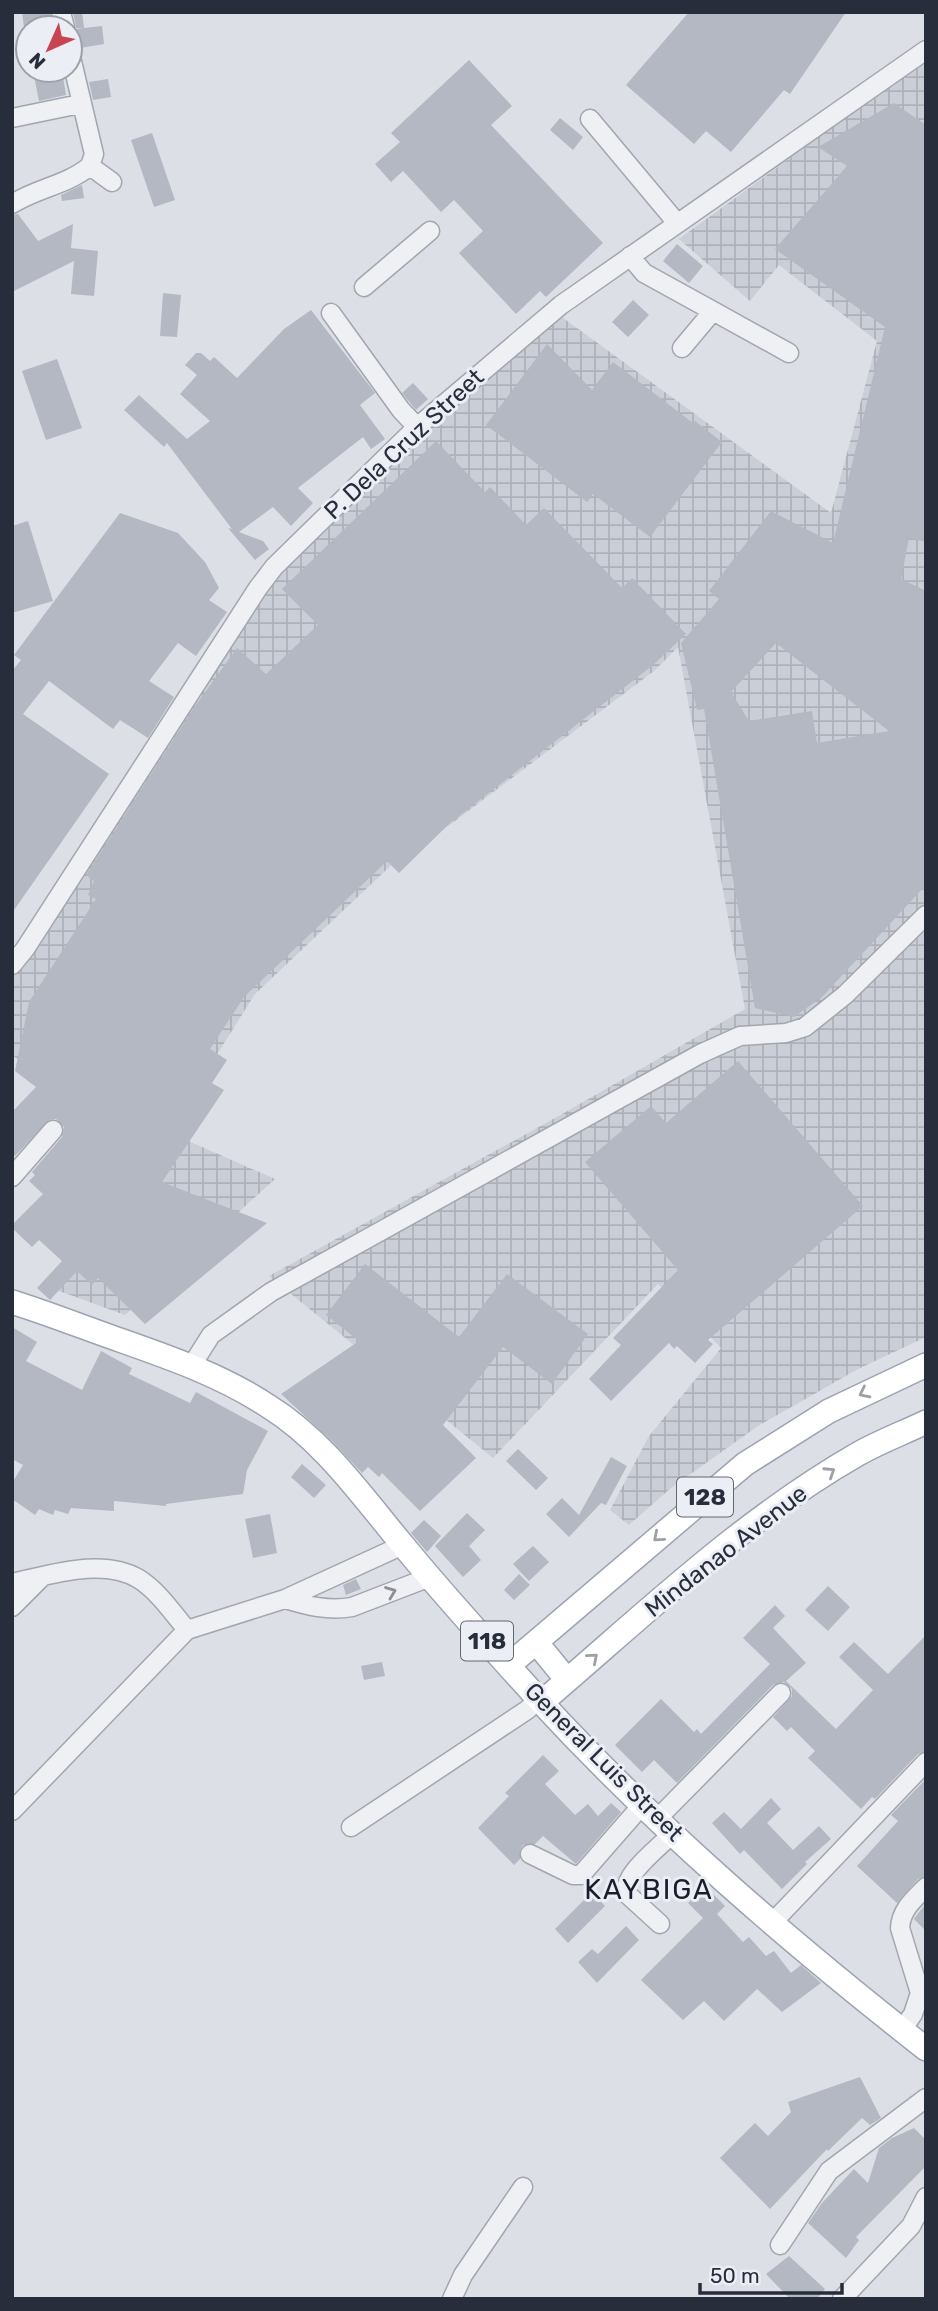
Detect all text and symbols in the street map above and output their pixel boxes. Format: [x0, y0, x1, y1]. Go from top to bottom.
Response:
north arrow [14, 14, 84, 84]
text: N [24, 48, 50, 74]
street label: P. Dela Cruz Street [319, 363, 489, 525]
one-way arrow [859, 1385, 871, 1399]
one-way arrow [822, 1468, 835, 1480]
road number: 128 [677, 1478, 733, 1516]
street label: Mindanao Avenue [639, 1479, 813, 1623]
one-way arrow [653, 1529, 666, 1541]
one-way arrow [385, 1586, 397, 1600]
road number: 118 [461, 1622, 513, 1660]
one-way arrow [585, 1654, 598, 1666]
street label: General Luis Street [519, 1677, 689, 1847]
district label: KAYBIGA [584, 1873, 714, 1906]
scale bar [700, 2252, 842, 2296]
text: 50 m [710, 2263, 760, 2288]

